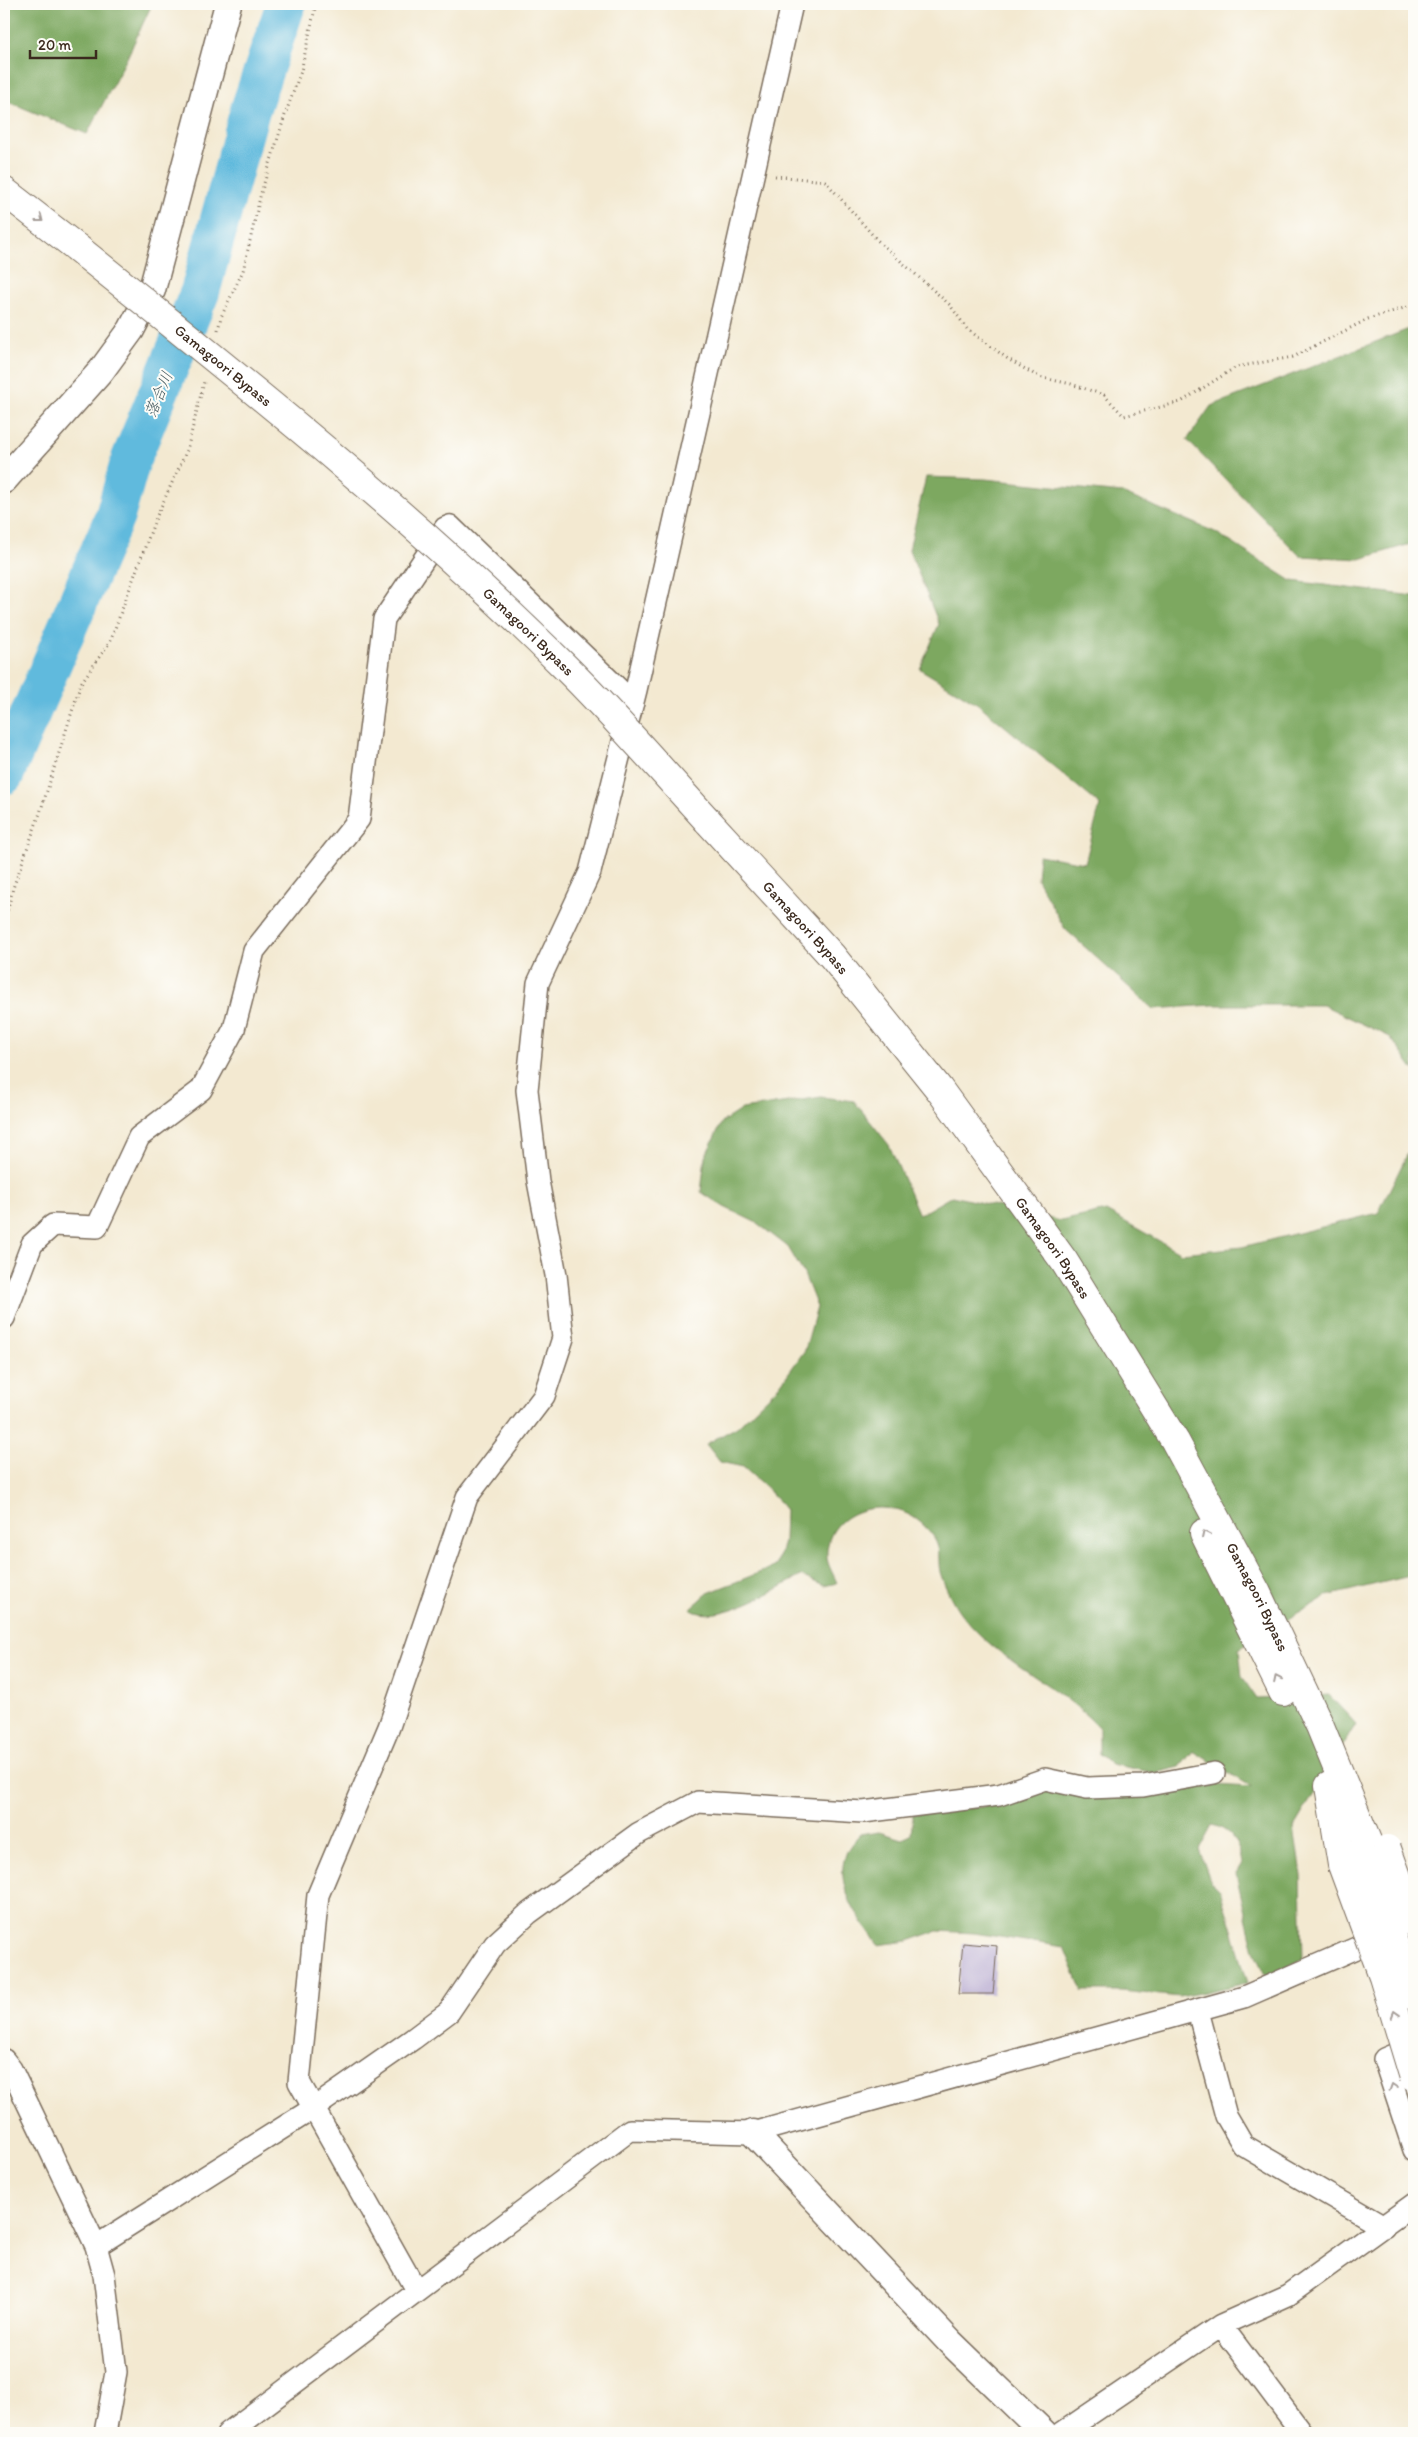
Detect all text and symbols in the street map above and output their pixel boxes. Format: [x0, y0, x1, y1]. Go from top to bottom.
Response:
scale bar [30, 28, 96, 60]
text: 20 m [38, 36, 72, 54]
one-way arrow [34, 213, 44, 222]
street label: Gamagoori Bypass [171, 321, 275, 411]
water label: 落合川 [140, 368, 177, 420]
street label: Gamagoori Bypass [479, 584, 578, 680]
street label: Gamagoori Bypass [759, 877, 852, 978]
street label: Gamagoori Bypass [1012, 1194, 1094, 1302]
one-way arrow [1201, 1530, 1211, 1539]
street label: Gamagoori Bypass [1222, 1539, 1292, 1655]
one-way arrow [1273, 1676, 1283, 1685]
one-way arrow [1390, 2011, 1400, 2019]
one-way arrow [1389, 2083, 1399, 2091]

